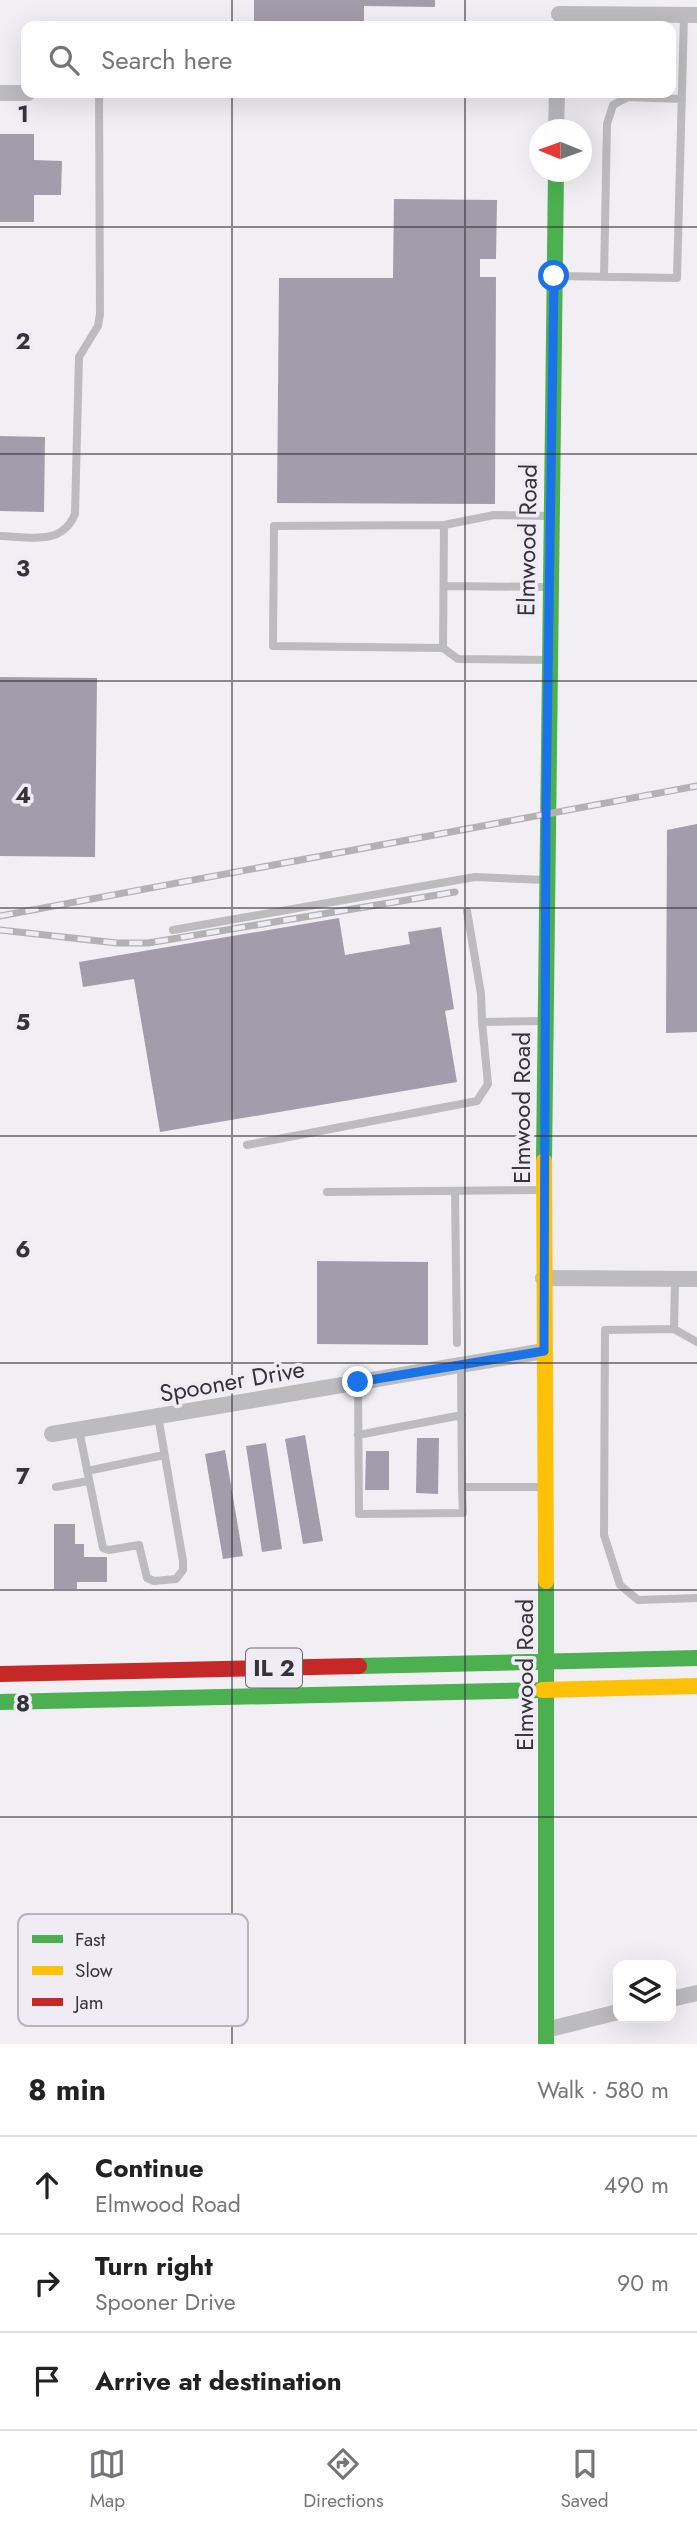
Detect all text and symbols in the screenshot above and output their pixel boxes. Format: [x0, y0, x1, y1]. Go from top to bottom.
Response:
search box [21, 21, 676, 98]
icon: search [45, 41, 83, 79]
text: Search here [101, 41, 233, 79]
text: 1 [17, 97, 29, 131]
north arrow [529, 119, 592, 182]
route start [538, 260, 569, 291]
text: 2 [15, 324, 31, 358]
street label: Elmwood Road [508, 464, 546, 616]
text: 3 [16, 551, 30, 585]
text: 4 [15, 778, 31, 812]
text: 5 [16, 1005, 30, 1039]
street label: Elmwood Road [504, 1032, 539, 1184]
text: 6 [15, 1232, 31, 1266]
street label: Spooner Drive [157, 1351, 307, 1411]
route end [342, 1366, 373, 1397]
text: 7 [16, 1459, 30, 1493]
street label: Elmwood Road [507, 1599, 542, 1751]
road number: IL 2 [246, 1648, 302, 1688]
text: 8 [16, 1686, 30, 1720]
legend [18, 1914, 248, 2026]
text: Fast [75, 1926, 106, 1953]
text: Slow [75, 1957, 113, 1984]
map controls [613, 1960, 676, 2023]
button: layers [613, 1960, 676, 2023]
text: Jam [72, 1989, 104, 2016]
text: 8 min [28, 2068, 106, 2111]
text: Walk · 580 m [537, 2073, 669, 2107]
text: Continue [95, 2149, 204, 2187]
icon: ahead [28, 2166, 66, 2204]
text: 490 m [604, 2168, 669, 2202]
text: Elmwood Road [95, 2187, 241, 2221]
text: Turn right [95, 2247, 213, 2285]
icon: right [28, 2264, 66, 2302]
text: 90 m [617, 2266, 669, 2300]
text: Spooner Drive [95, 2285, 236, 2319]
icon: arrive [28, 2362, 66, 2400]
text: Arrive at destination [95, 2362, 342, 2400]
tab: Map [88, 2445, 126, 2514]
tab: Directions [303, 2445, 384, 2514]
tab: Saved [560, 2445, 609, 2514]

